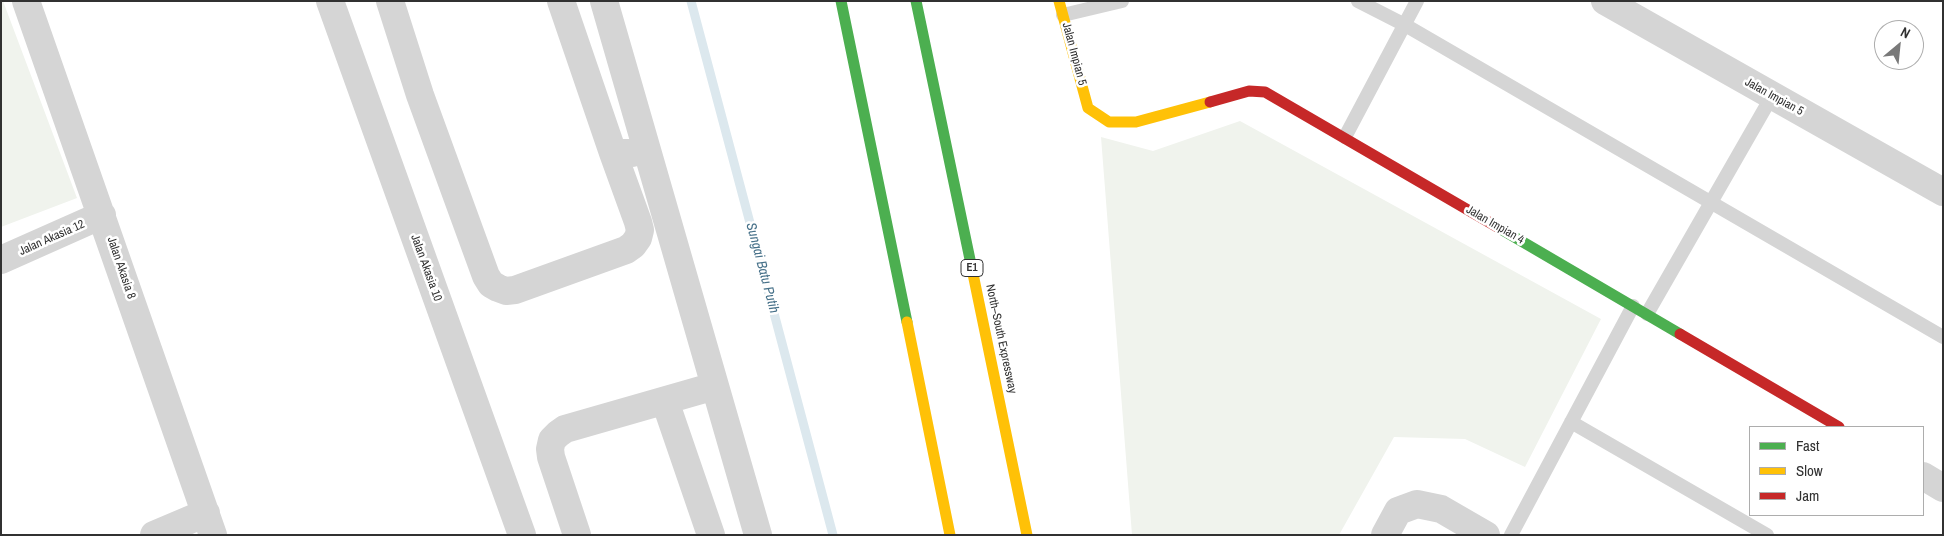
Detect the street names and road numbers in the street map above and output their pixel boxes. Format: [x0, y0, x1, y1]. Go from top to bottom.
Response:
street label: Jalan Impian 5 [1059, 21, 1089, 87]
street label: Jalan Impian 5 [1742, 75, 1806, 119]
street label: Jalan Impian 4 [1463, 203, 1527, 247]
street label: Jalan Akasia 12 [17, 217, 87, 259]
street label: Jalan Akasia 10 [407, 233, 445, 303]
street label: Jalan Akasia 8 [104, 235, 138, 301]
road number: E1 [961, 260, 983, 276]
street label: North–South Expressway [982, 283, 1020, 395]

